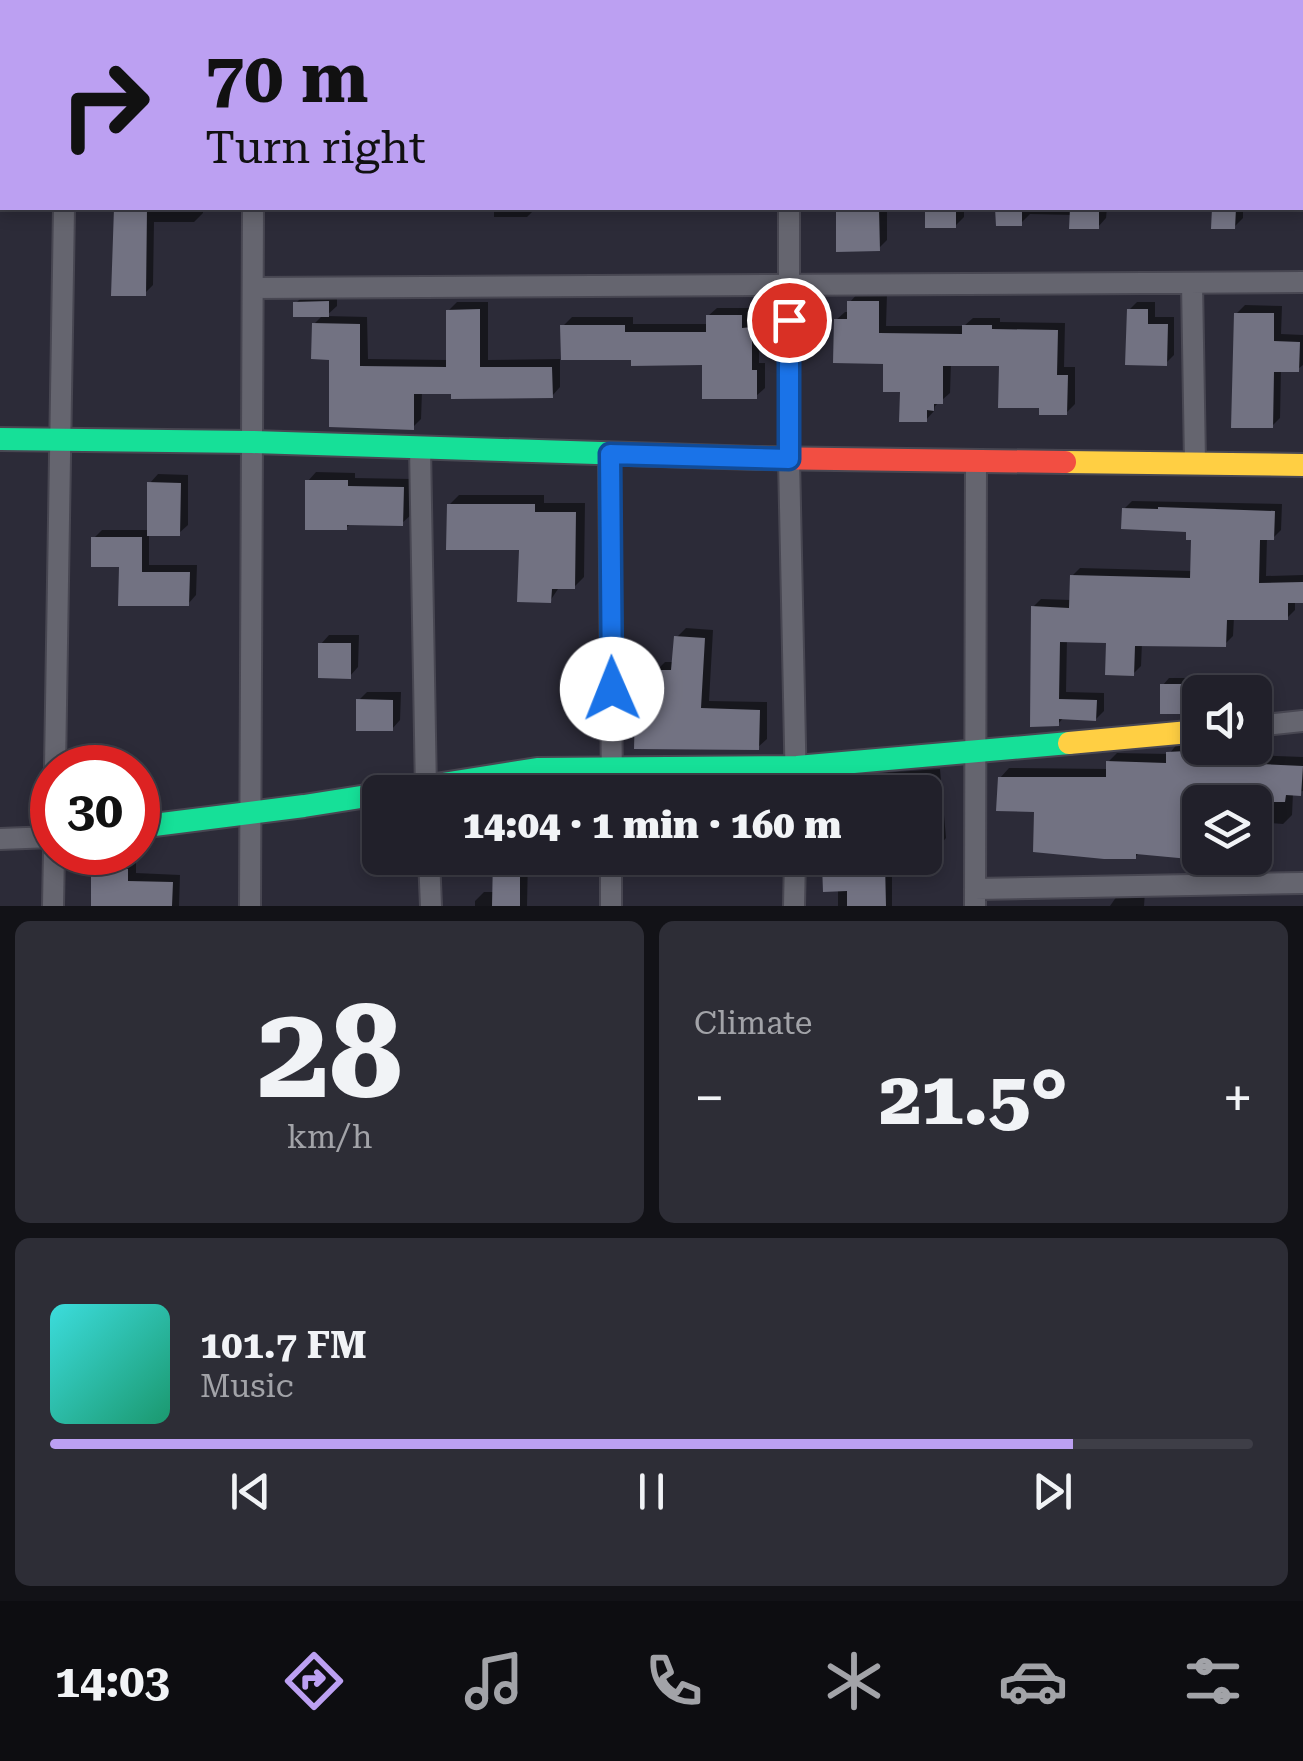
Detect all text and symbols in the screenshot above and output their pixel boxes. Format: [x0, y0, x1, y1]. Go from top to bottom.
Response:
text: 70 m [205, 37, 369, 119]
icon: right [40, 40, 170, 170]
text: Turn right [205, 121, 426, 174]
pin [747, 278, 832, 363]
icon: arrive [762, 293, 817, 348]
position arrow [560, 637, 664, 741]
map controls [1182, 675, 1272, 875]
button: sound [1182, 675, 1272, 765]
speed limit sign: 30 [30, 745, 160, 875]
button: layers [1182, 785, 1272, 875]
text: 14:04 · 1 min · 160 m [462, 803, 842, 847]
text: 28 [257, 976, 402, 1129]
text: Climate [694, 1004, 812, 1042]
text: 21.5° [879, 1054, 1068, 1142]
text: − [694, 1066, 725, 1130]
text: + [1222, 1066, 1253, 1130]
text: km/h [287, 1118, 372, 1156]
text: 101.7 FM [200, 1323, 367, 1367]
text: Music [200, 1367, 294, 1405]
icon: previous [223, 1464, 278, 1519]
icon: pause [624, 1464, 679, 1519]
icon: next [1025, 1464, 1080, 1519]
icon: directions [279, 1646, 349, 1716]
icon: music [459, 1646, 529, 1716]
icon: phone [639, 1646, 709, 1716]
icon: climate [819, 1646, 889, 1716]
icon: car [998, 1646, 1068, 1716]
icon: filters [1178, 1646, 1248, 1716]
text: 14:03 [55, 1655, 170, 1708]

